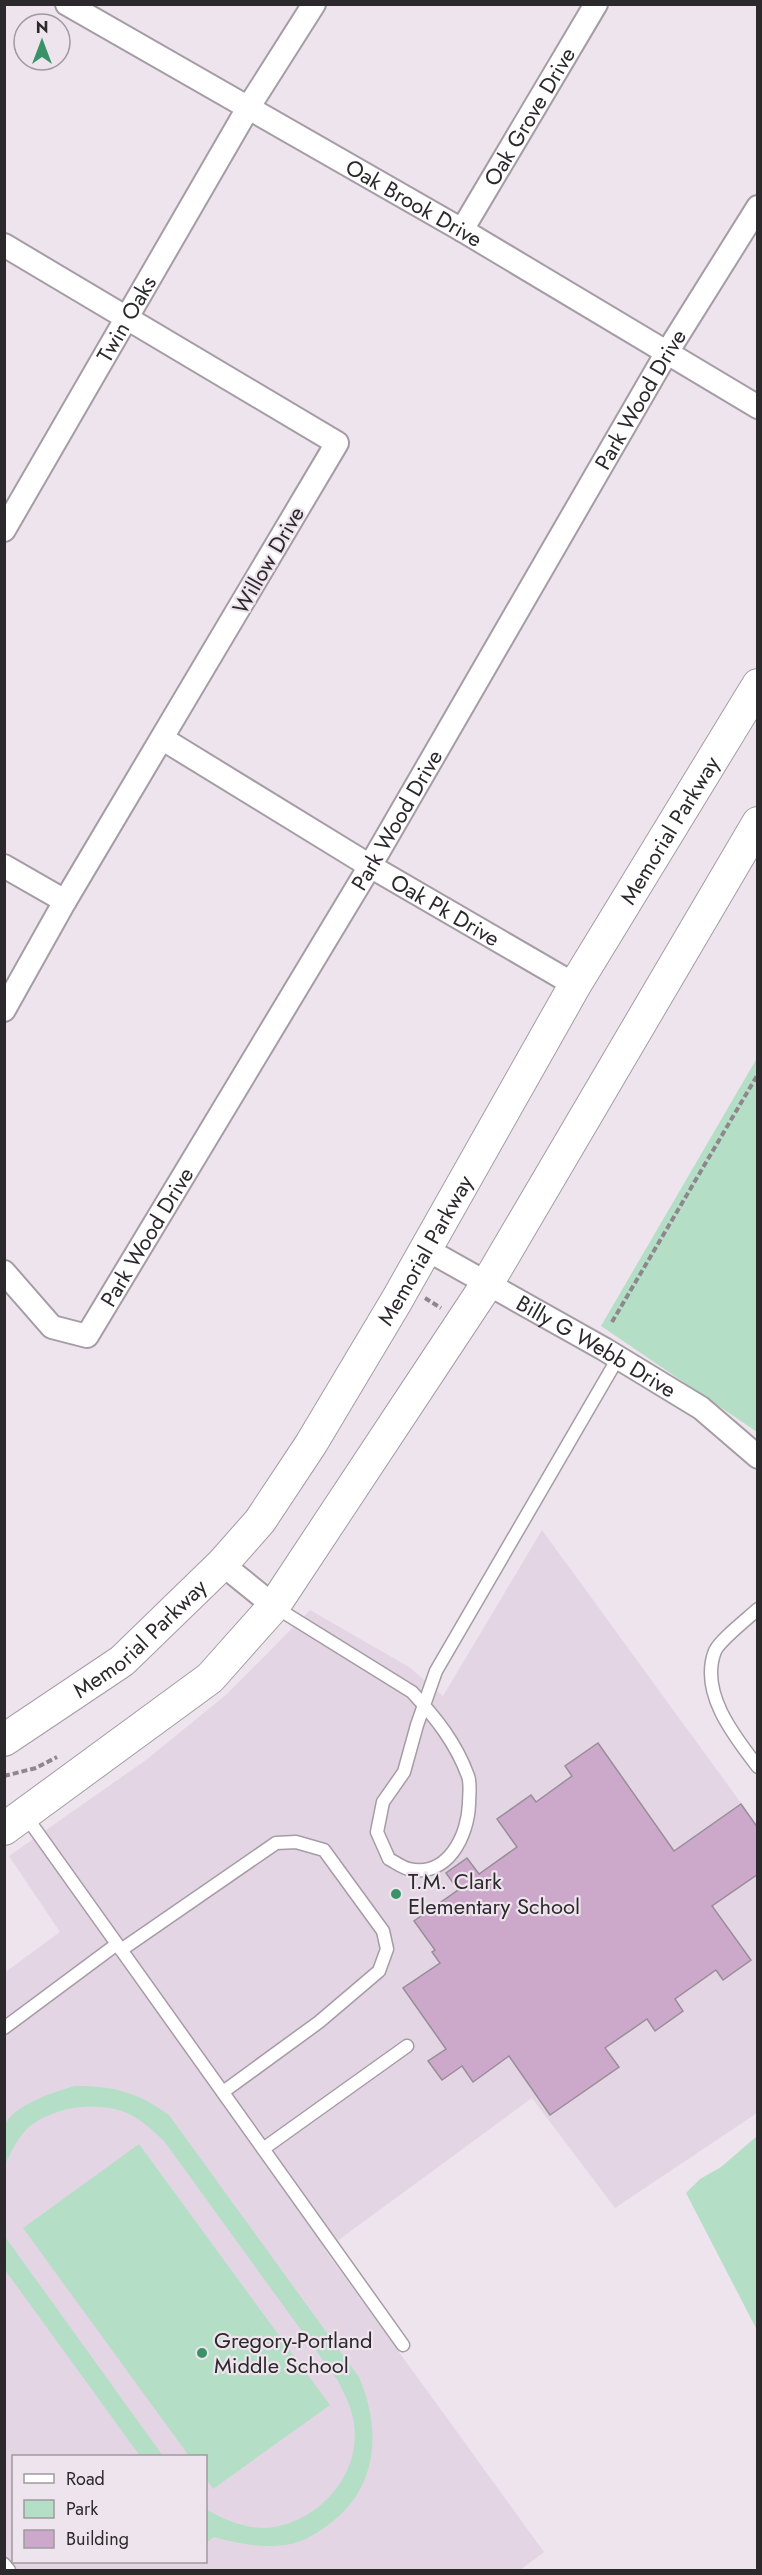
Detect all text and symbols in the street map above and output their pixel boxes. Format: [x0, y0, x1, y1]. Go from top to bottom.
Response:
north arrow [12, 12, 72, 72]
text: N [36, 16, 48, 39]
street label: Oak Grove Drive [476, 41, 583, 192]
street label: Oak Brook Drive [340, 151, 489, 255]
street label: Twin Oaks [89, 270, 164, 368]
street label: Park Wood Drive [586, 323, 694, 476]
street label: Willow Drive [224, 500, 312, 620]
street label: Park Wood Drive [343, 744, 450, 896]
street label: Memorial Parkway [612, 750, 727, 910]
street label: Oak Pk Drive [385, 865, 506, 954]
street label: Park Wood Drive [92, 1161, 201, 1313]
street label: Memorial Parkway [369, 1169, 481, 1331]
street label: Billy G Webb Drive [511, 1287, 682, 1405]
street label: Memorial Parkway [66, 1571, 214, 1706]
place label: T.M. Clark Elementary School [408, 1865, 580, 1922]
marker: T.M. Clark Elementary School [389, 1887, 403, 1901]
place label: Gregory-Portland Middle School [214, 2324, 373, 2381]
marker: Gregory-Portland Middle School [195, 2346, 209, 2360]
legend [12, 2455, 207, 2563]
text: Road [66, 2466, 105, 2492]
text: Park [66, 2496, 98, 2522]
text: Building [66, 2526, 129, 2552]

